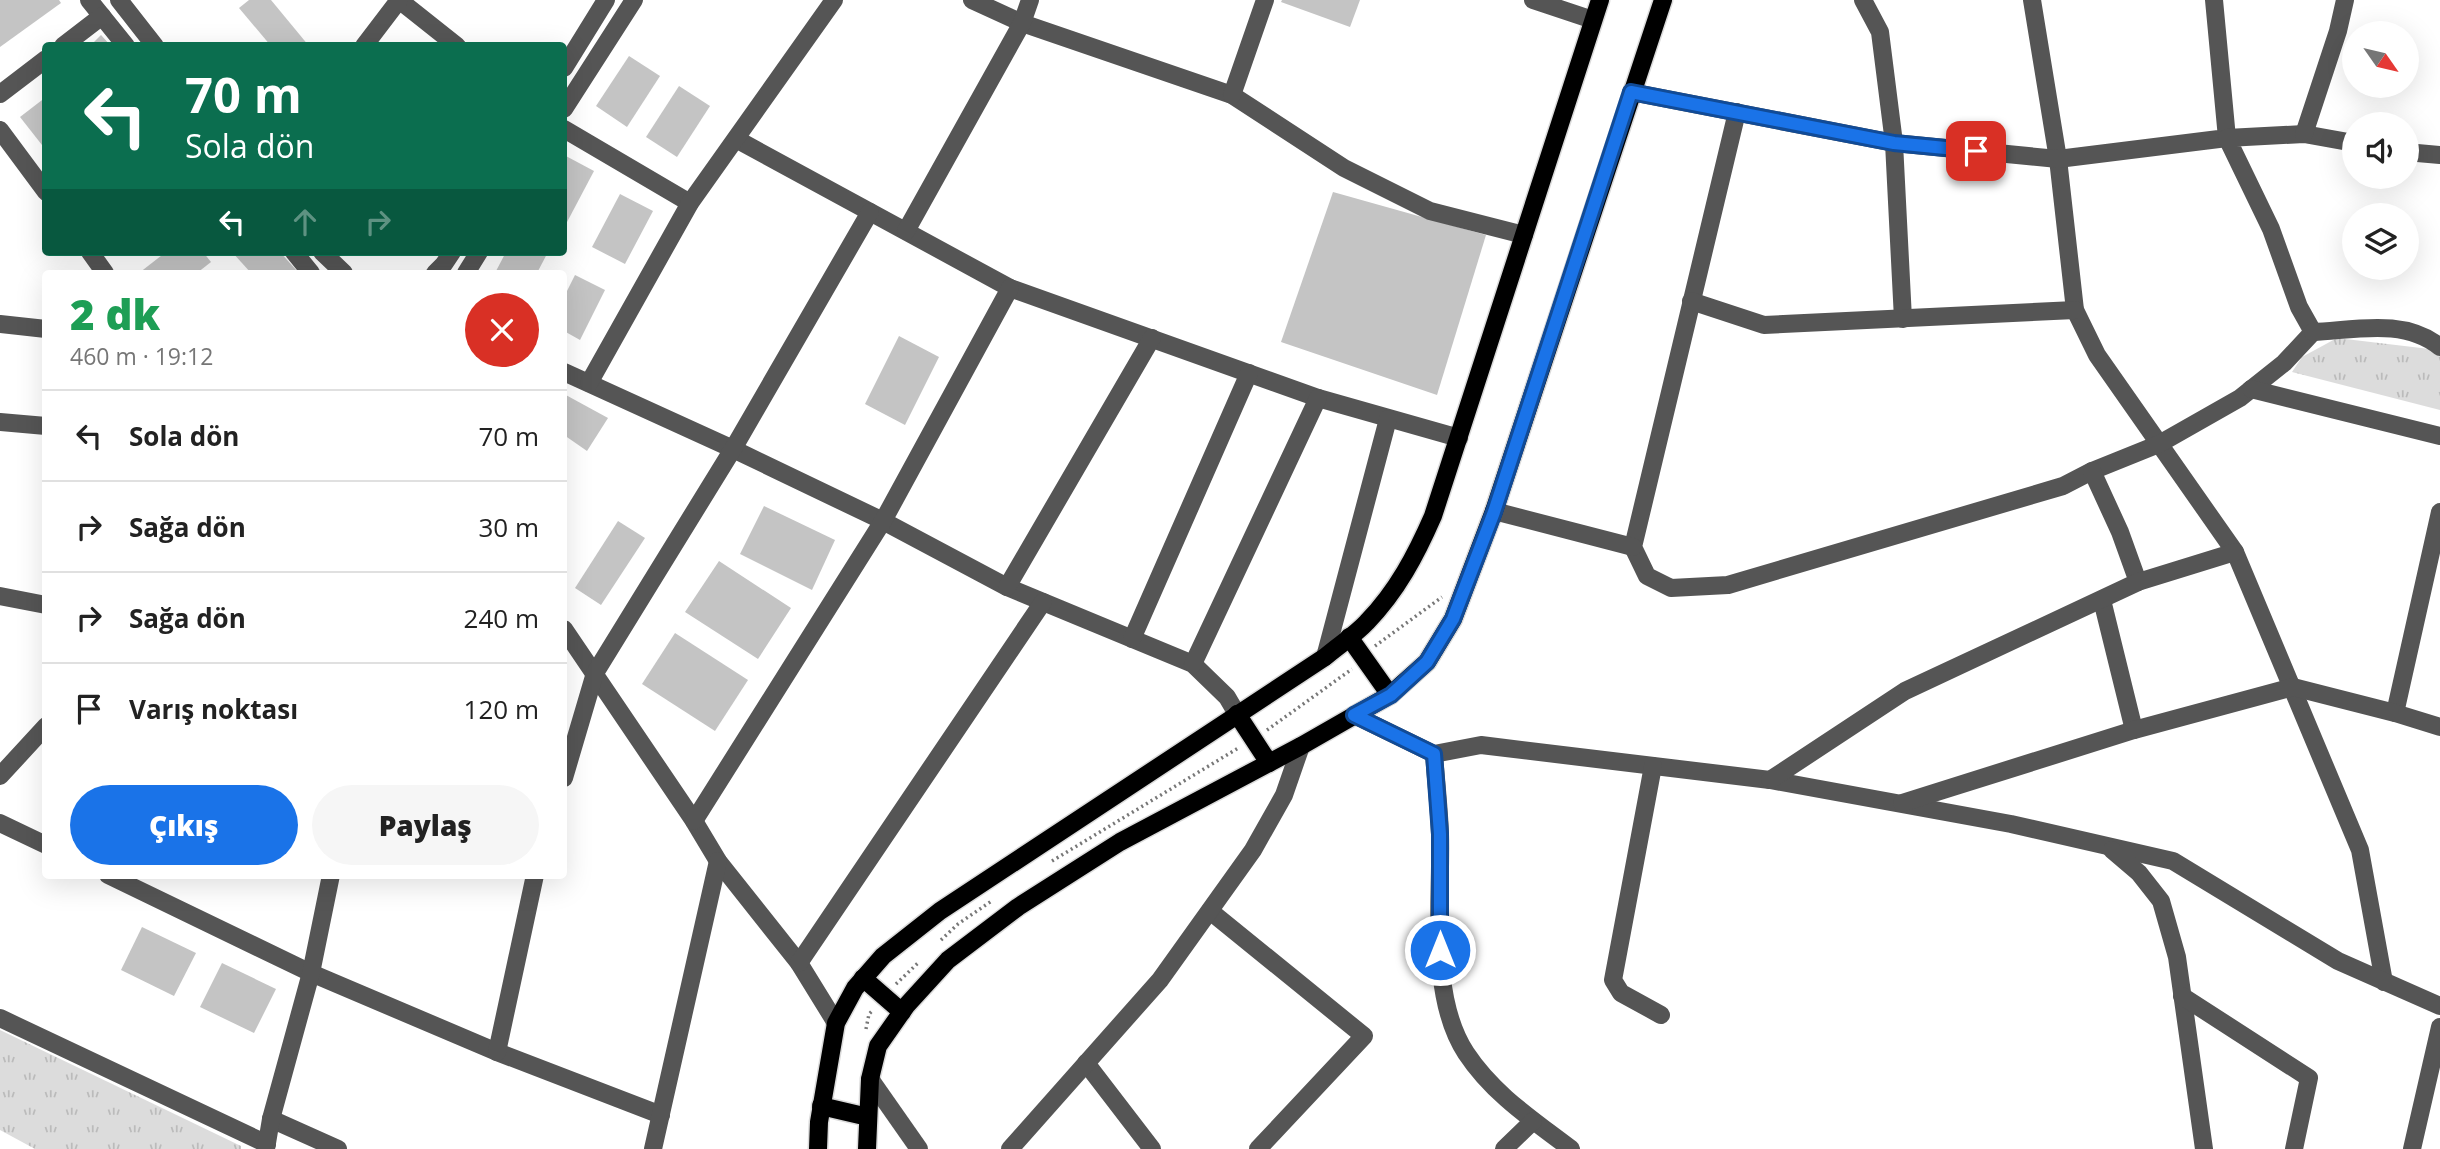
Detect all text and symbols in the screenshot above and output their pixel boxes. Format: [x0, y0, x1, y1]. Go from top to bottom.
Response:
north arrow [2342, 21, 2418, 98]
map controls [2342, 21, 2419, 280]
text: 70 m [185, 61, 302, 127]
icon: left [70, 70, 161, 161]
button: sound [2342, 112, 2419, 189]
pin [1946, 121, 2006, 181]
text: Sola dön [185, 124, 314, 167]
icon: arrive [1957, 132, 1995, 170]
icon: left [213, 203, 251, 241]
icon: ahead [286, 203, 324, 241]
icon: right [359, 203, 397, 241]
button: layers [2342, 203, 2419, 280]
text: 2 dk [70, 285, 160, 342]
button: close [465, 293, 539, 367]
text: 460 m · 19:12 [70, 340, 213, 372]
icon: left [70, 417, 108, 455]
text: Sola dön [129, 418, 239, 454]
text: 70 m [478, 418, 539, 454]
icon: right [70, 508, 108, 546]
text: Sağa dön [129, 509, 246, 545]
text: 30 m [478, 509, 539, 545]
icon: right [70, 599, 108, 637]
text: Sağa dön [129, 600, 246, 636]
text: 240 m [464, 600, 539, 636]
icon: arrive [70, 690, 108, 728]
text: Varış noktası [129, 691, 298, 727]
text: 120 m [464, 691, 539, 727]
button: Çıkış [70, 785, 298, 865]
button: Paylaş [312, 785, 539, 865]
position arrow [1403, 913, 1477, 987]

